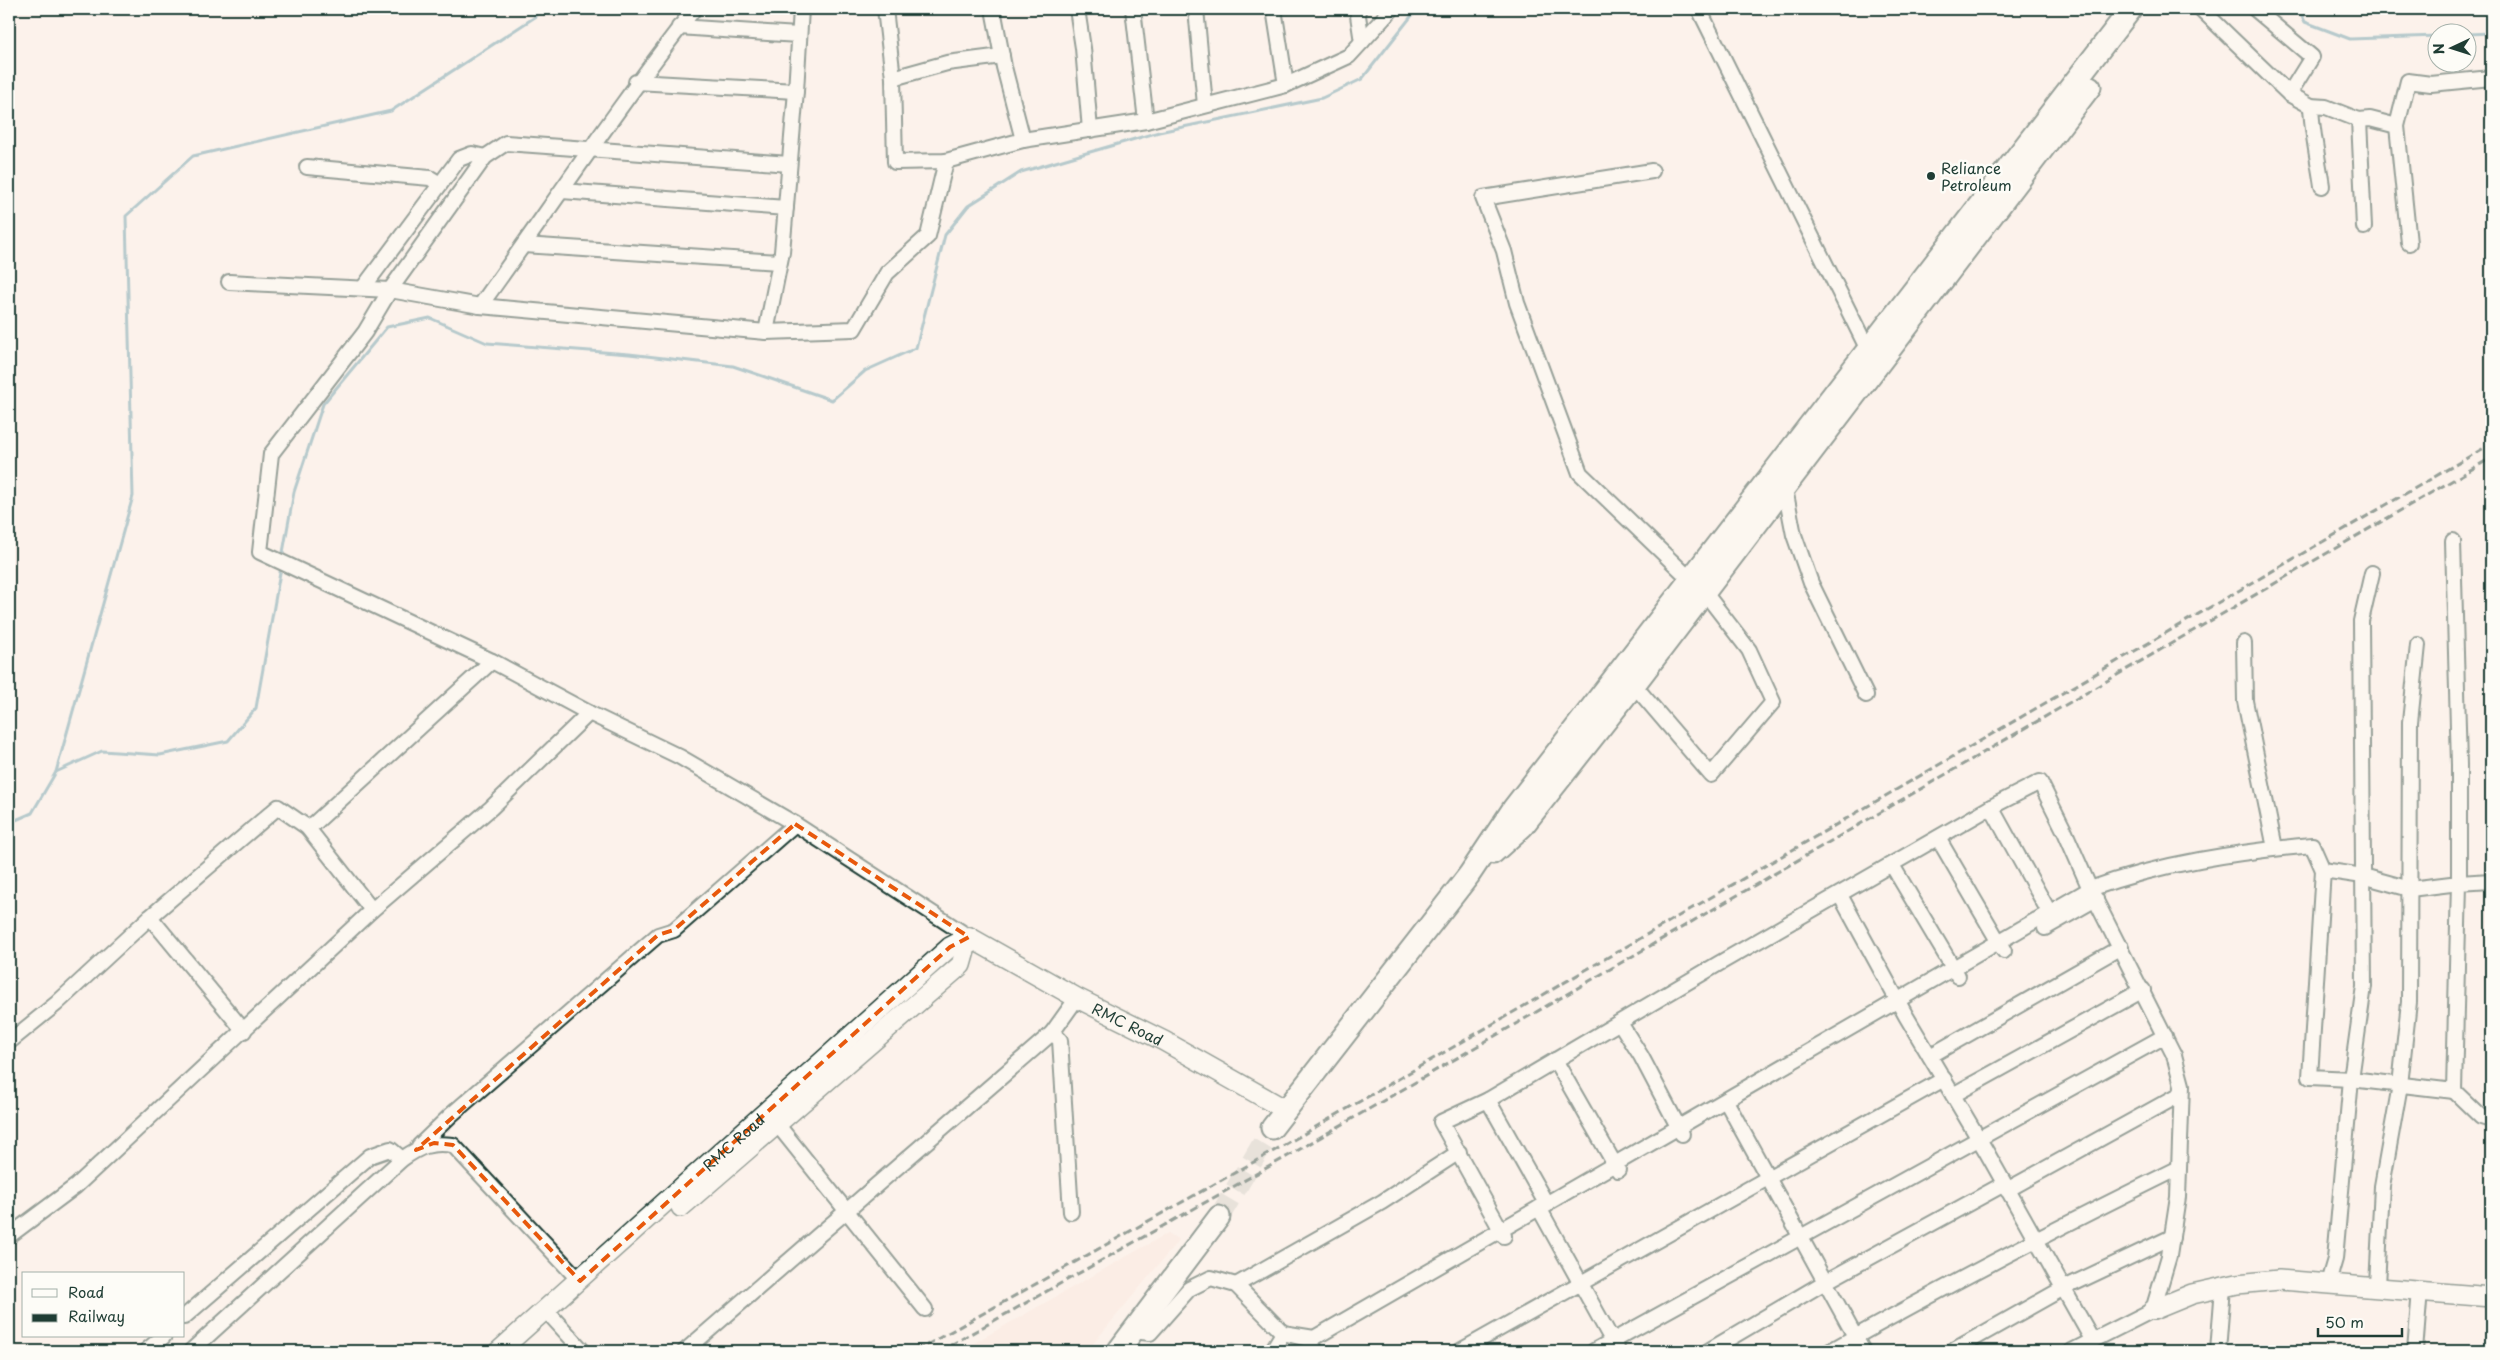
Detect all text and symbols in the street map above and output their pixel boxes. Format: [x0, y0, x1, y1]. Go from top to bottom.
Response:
north arrow [2428, 22, 2478, 72]
text: N [2428, 43, 2449, 55]
place label: Reliance Petroleum [1941, 156, 2012, 196]
marker: Reliance Petroleum [1925, 170, 1937, 182]
street label: RMC Road [1089, 996, 1168, 1051]
street label: RMC Road [697, 1107, 769, 1176]
legend [22, 1272, 185, 1338]
text: Road [68, 1280, 104, 1303]
text: Railway [68, 1304, 125, 1327]
scale bar [2318, 1305, 2401, 1337]
text: 50 m [2325, 1310, 2364, 1333]

